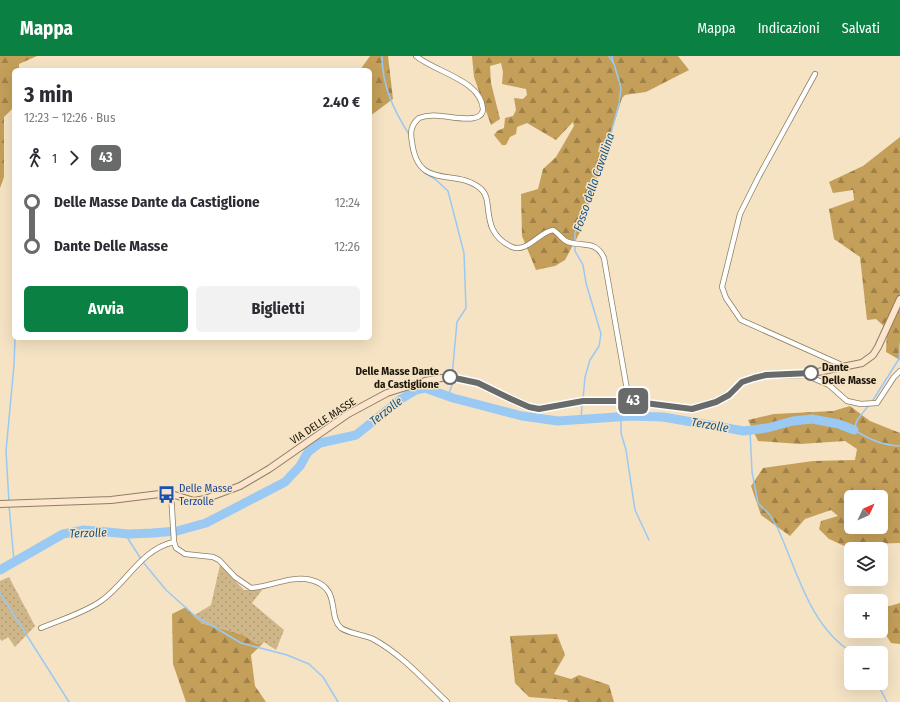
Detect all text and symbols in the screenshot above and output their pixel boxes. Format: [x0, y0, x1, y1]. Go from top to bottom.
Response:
text: Mappa [20, 17, 73, 40]
text: Mappa [697, 20, 736, 37]
text: Indicazioni [758, 20, 820, 37]
text: Salvati [842, 20, 880, 37]
text: 3 min [24, 81, 73, 108]
text: 2.40 € [323, 93, 360, 111]
text: 12:23 – 12:26 · Bus [24, 110, 115, 125]
water label: Fosso della Cavallina [571, 131, 617, 233]
icon: walk [24, 147, 46, 169]
icon: forward [63, 147, 85, 169]
text: 43 [99, 149, 113, 166]
text: 1 [52, 151, 57, 166]
text: Delle Masse Dante da Castiglione [54, 193, 260, 211]
text: 12:24 [335, 195, 360, 210]
text: Dante Delle Masse [54, 237, 168, 255]
text: 12:26 [334, 239, 360, 254]
button: Avvia [24, 286, 188, 332]
button: Biglietti [196, 286, 360, 332]
place label: Dante Delle Masse [822, 361, 877, 387]
place label: Delle Masse Dante da Castiglione [355, 365, 439, 391]
marker: Dante Delle Masse [803, 365, 819, 381]
marker: Delle Masse Dante da Castiglione [442, 369, 458, 385]
line badge: 43 [615, 388, 651, 414]
text: 43 [626, 392, 640, 409]
water label: Terzolle [367, 394, 405, 428]
street label: VIA DELLE MASSE [288, 395, 358, 447]
water label: Terzolle [690, 415, 730, 435]
place label: Delle Masse Terzolle [179, 482, 232, 508]
bus stop icon: Delle Masse Terzolle [156, 484, 176, 504]
north arrow [844, 490, 888, 534]
map controls [844, 490, 888, 690]
water label: Terzolle [69, 525, 107, 541]
button: layers [844, 542, 888, 586]
button: + [844, 594, 888, 638]
button: − [844, 646, 888, 690]

